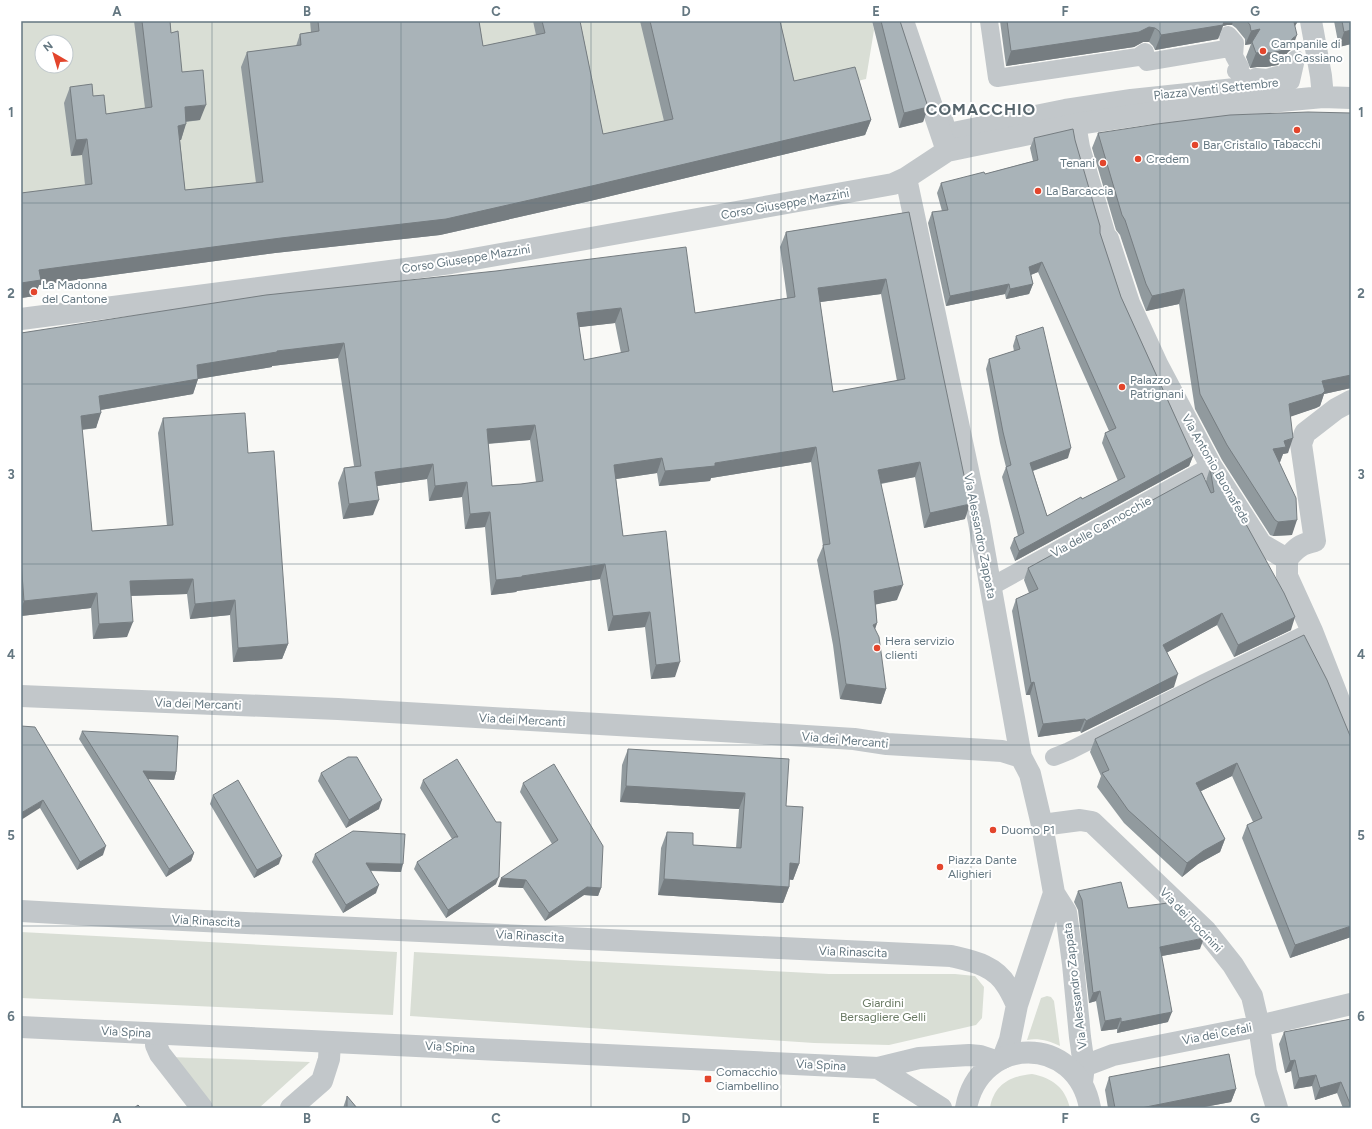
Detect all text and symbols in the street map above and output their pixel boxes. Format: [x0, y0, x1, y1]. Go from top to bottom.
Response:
text: A [112, 4, 122, 19]
text: B [303, 4, 311, 19]
text: C [491, 4, 501, 19]
text: D [681, 4, 691, 19]
text: E [872, 4, 880, 19]
text: F [1061, 4, 1069, 19]
text: G [1250, 4, 1260, 19]
north arrow [34, 34, 74, 74]
place label: Campanile di San Cassiano [1271, 37, 1343, 65]
text: N [41, 39, 56, 54]
marker: Campanile di San Cassiano [1258, 46, 1268, 56]
street label: Piazza Venti Settembre [1153, 75, 1280, 103]
district label: COMACCHIO [926, 100, 1036, 119]
text: 1 [8, 105, 14, 120]
text: 1 [1358, 105, 1364, 120]
marker: Tabacchi [1292, 125, 1302, 135]
place label: Tabacchi [1273, 137, 1321, 151]
place label: Bar Cristallo [1203, 138, 1267, 152]
marker: Bar Cristallo [1190, 140, 1200, 150]
place label: Credem [1146, 152, 1189, 166]
marker: Credem [1133, 154, 1143, 164]
place label: Tenani [1060, 156, 1095, 170]
marker: Tenani [1098, 158, 1108, 168]
place label: La Barcaccia [1046, 184, 1113, 198]
street label: Corso Giuseppe Mazzini [720, 186, 850, 222]
marker: La Barcaccia [1033, 186, 1043, 196]
street label: Corso Giuseppe Mazzini [401, 242, 531, 276]
place label: La Madonna del Cantone [42, 278, 108, 306]
text: 2 [7, 286, 15, 301]
text: 2 [1357, 286, 1365, 301]
marker: La Madonna del Cantone [29, 287, 39, 297]
place label: Palazzo Patrignani [1130, 373, 1184, 401]
marker: Palazzo Patrignani [1117, 382, 1127, 392]
street label: Via Antonio Buonafede [1179, 412, 1253, 527]
text: 3 [7, 467, 15, 482]
text: 3 [1357, 467, 1365, 482]
street label: Via Alessandro Zappata [961, 472, 999, 600]
street label: Via delle Cannocchie [1048, 493, 1154, 560]
place label: Hera servizio clienti [885, 634, 955, 662]
marker: Hera servizio clienti [872, 643, 882, 653]
text: 4 [7, 647, 15, 662]
text: 4 [1357, 647, 1365, 662]
street label: Via dei Mercanti [154, 695, 242, 713]
street label: Via dei Mercanti [478, 711, 566, 729]
street label: Via dei Mercanti [801, 729, 889, 751]
place label: Duomo P1 [1001, 823, 1055, 837]
marker: Duomo P1 [988, 825, 998, 835]
text: 5 [7, 828, 15, 843]
text: 5 [1357, 828, 1365, 843]
place label: Piazza Dante Alighieri [948, 853, 1017, 881]
marker: Piazza Dante Alighieri [935, 862, 945, 872]
street label: Via dei Fiocinini [1157, 885, 1225, 955]
street label: Via Rinascita [171, 912, 241, 930]
street label: Via Alessandro Zappata [1060, 922, 1090, 1050]
street label: Via Rinascita [495, 927, 565, 945]
street label: Via Rinascita [818, 944, 888, 960]
park label: Giardini Bersagliere Gelli [840, 996, 926, 1024]
text: 6 [7, 1009, 15, 1024]
text: 6 [1357, 1009, 1365, 1024]
street label: Via dei Cefali [1181, 1020, 1253, 1048]
street label: Via Spina [101, 1024, 151, 1040]
street label: Via Spina [425, 1039, 475, 1055]
street label: Via Spina [796, 1057, 846, 1073]
place label: Comacchio Ciambellino [716, 1065, 779, 1093]
marker: Comacchio Ciambellino [703, 1074, 713, 1084]
text: A [112, 1111, 122, 1126]
text: B [303, 1111, 311, 1126]
text: C [491, 1111, 501, 1126]
text: D [681, 1111, 691, 1126]
text: E [872, 1111, 880, 1126]
text: F [1061, 1111, 1069, 1126]
text: G [1250, 1111, 1260, 1126]

